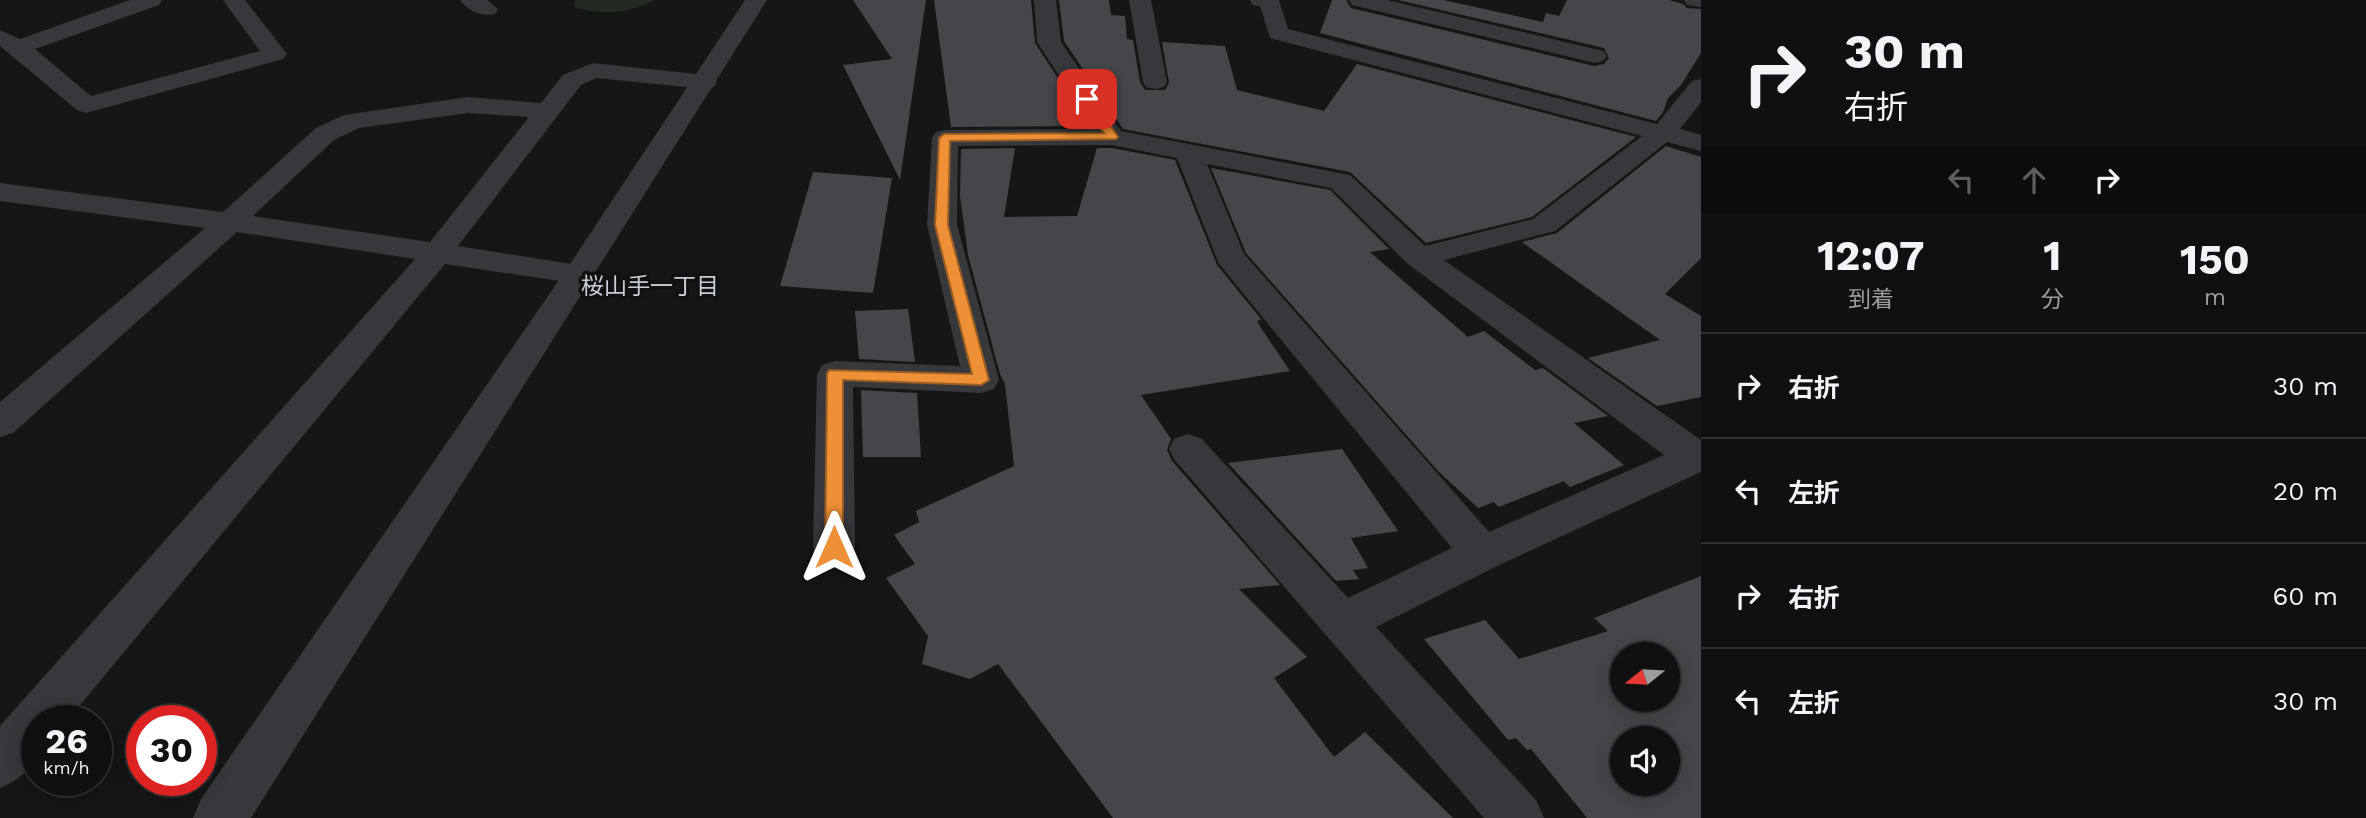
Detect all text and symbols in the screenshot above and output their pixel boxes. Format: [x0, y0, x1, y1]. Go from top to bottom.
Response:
text: 30 m [1844, 22, 1965, 80]
icon: right [1729, 28, 1820, 119]
pin [1057, 69, 1117, 129]
icon: arrive [1068, 80, 1106, 118]
text: 右折 [1844, 88, 1908, 126]
icon: left [1942, 161, 1980, 199]
icon: ahead [2015, 161, 2053, 199]
icon: right [2088, 161, 2126, 199]
text: 12:07 [1817, 231, 1925, 280]
text: 1 [2043, 231, 2061, 280]
text: 150 [2180, 235, 2250, 284]
district label: 桜山手一丁目 [581, 273, 719, 300]
text: m [2204, 284, 2226, 311]
text: 到着 [1848, 286, 1894, 313]
text: 分 [2041, 286, 2064, 313]
icon: right [1729, 367, 1767, 405]
text: 30 m [2273, 371, 2338, 401]
text: 右折 [1788, 373, 1840, 403]
icon: left [1729, 472, 1767, 510]
text: 20 m [2273, 476, 2338, 506]
text: 左折 [1788, 478, 1840, 508]
position arrow [797, 510, 871, 584]
icon: right [1729, 577, 1767, 615]
text: 60 m [2272, 581, 2338, 611]
text: 右折 [1788, 583, 1840, 613]
north arrow [1610, 642, 1680, 712]
map controls [1610, 642, 1680, 796]
icon: left [1729, 682, 1767, 720]
text: 30 m [2273, 686, 2338, 716]
text: 左折 [1788, 688, 1840, 718]
speed limit sign: 30 [126, 705, 217, 796]
text: 26 [45, 720, 88, 762]
button: sound [1610, 726, 1680, 796]
text: km/h [43, 757, 90, 778]

